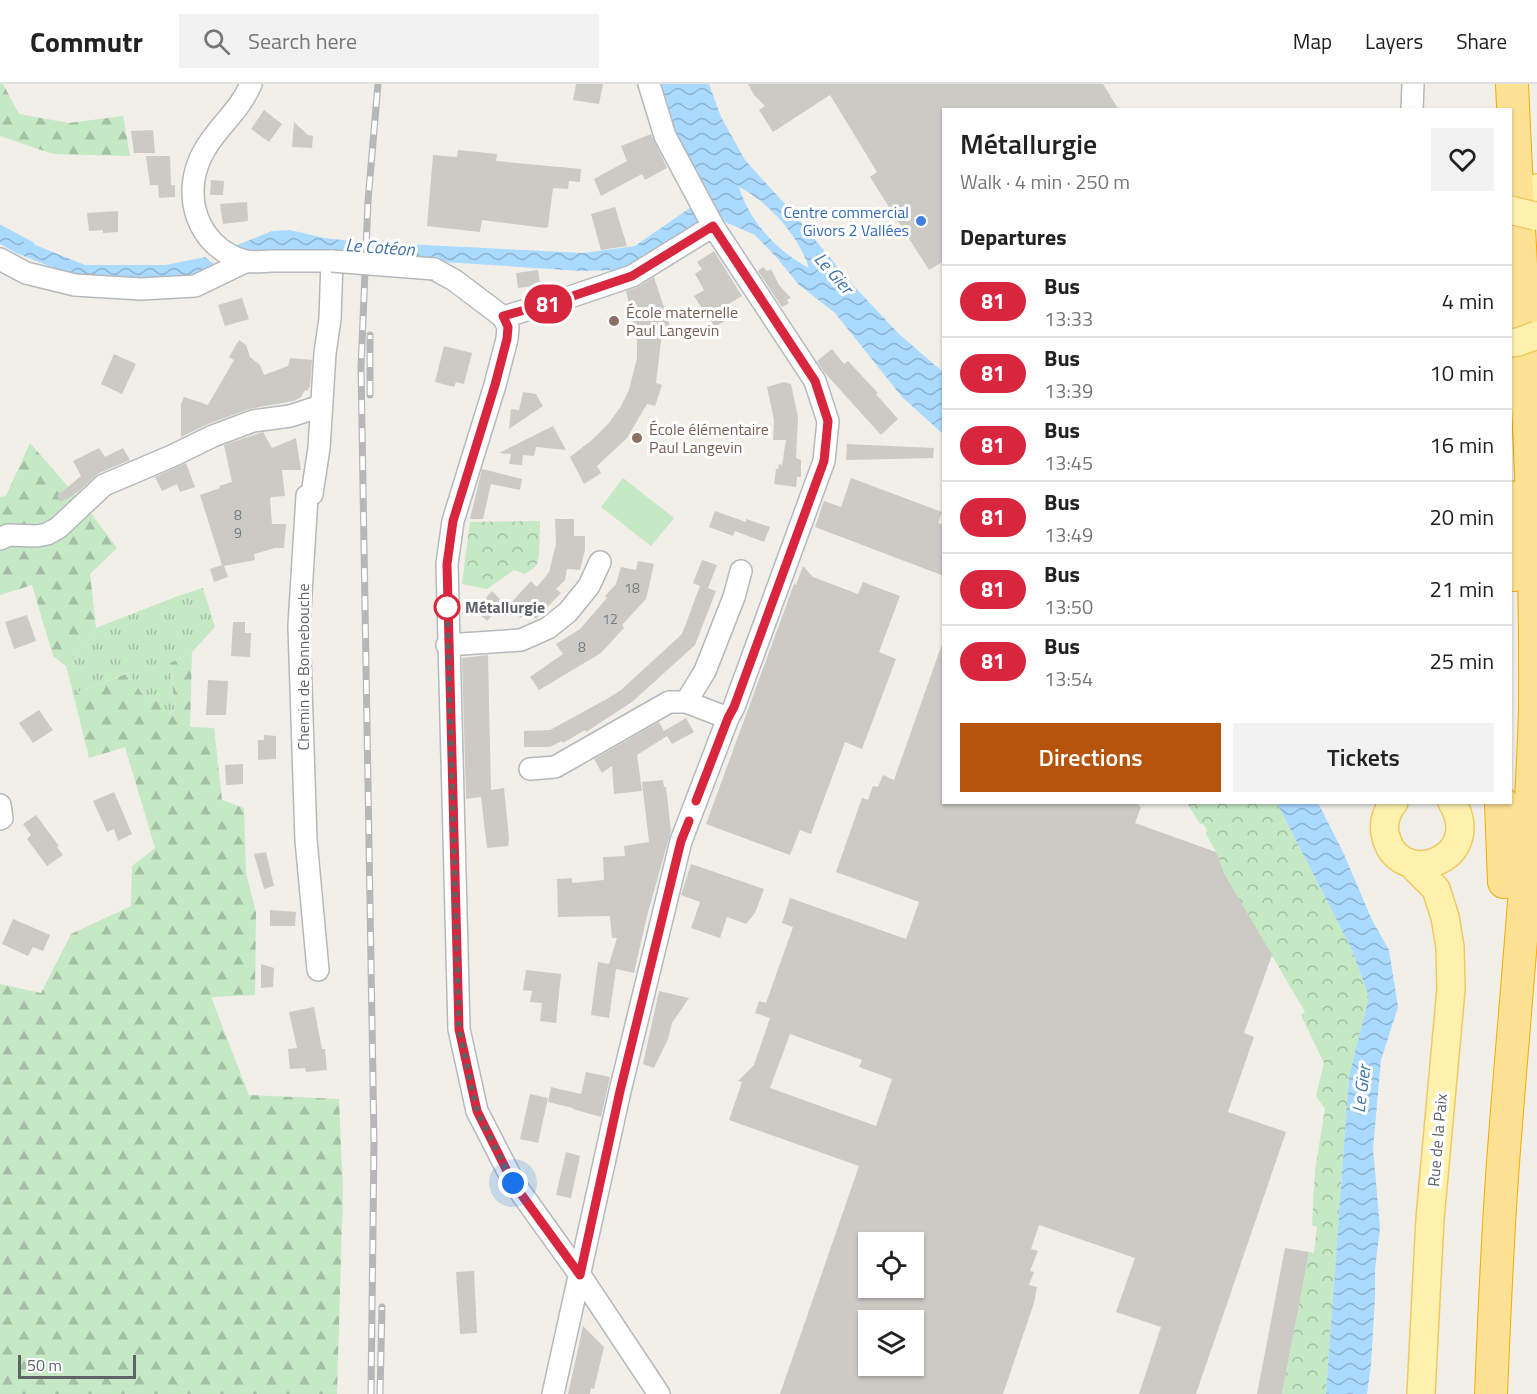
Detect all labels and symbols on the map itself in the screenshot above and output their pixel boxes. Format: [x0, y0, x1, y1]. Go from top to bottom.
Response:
place label: Centre commercial Givors 2 Vallées [784, 200, 909, 242]
marker: Centre commercial Givors 2 Vallées [914, 214, 928, 228]
water label: Le Cotéon [344, 231, 417, 263]
water label: Le Gier [808, 246, 862, 302]
line badge: 81 [521, 284, 575, 324]
place label: École maternelle Paul Langevin [626, 300, 738, 342]
marker: École maternelle Paul Langevin [607, 314, 621, 328]
place label: École élémentaire Paul Langevin [649, 417, 769, 459]
marker: École élémentaire Paul Langevin [630, 431, 644, 445]
house number: 8 [234, 504, 242, 525]
house number: 9 [234, 522, 242, 543]
house number: 18 [624, 577, 640, 598]
street label: Chemin de Bonnebouche [291, 583, 315, 751]
marker: Métallurgie [434, 594, 460, 620]
place label: Métallurgie [465, 595, 545, 619]
house number: 12 [602, 608, 618, 629]
house number: 8 [578, 636, 586, 657]
water label: Le Gier [1345, 1061, 1378, 1114]
street label: Rue de la Paix [1421, 1092, 1453, 1188]
your location [498, 1168, 528, 1198]
scale bar [18, 1352, 136, 1380]

